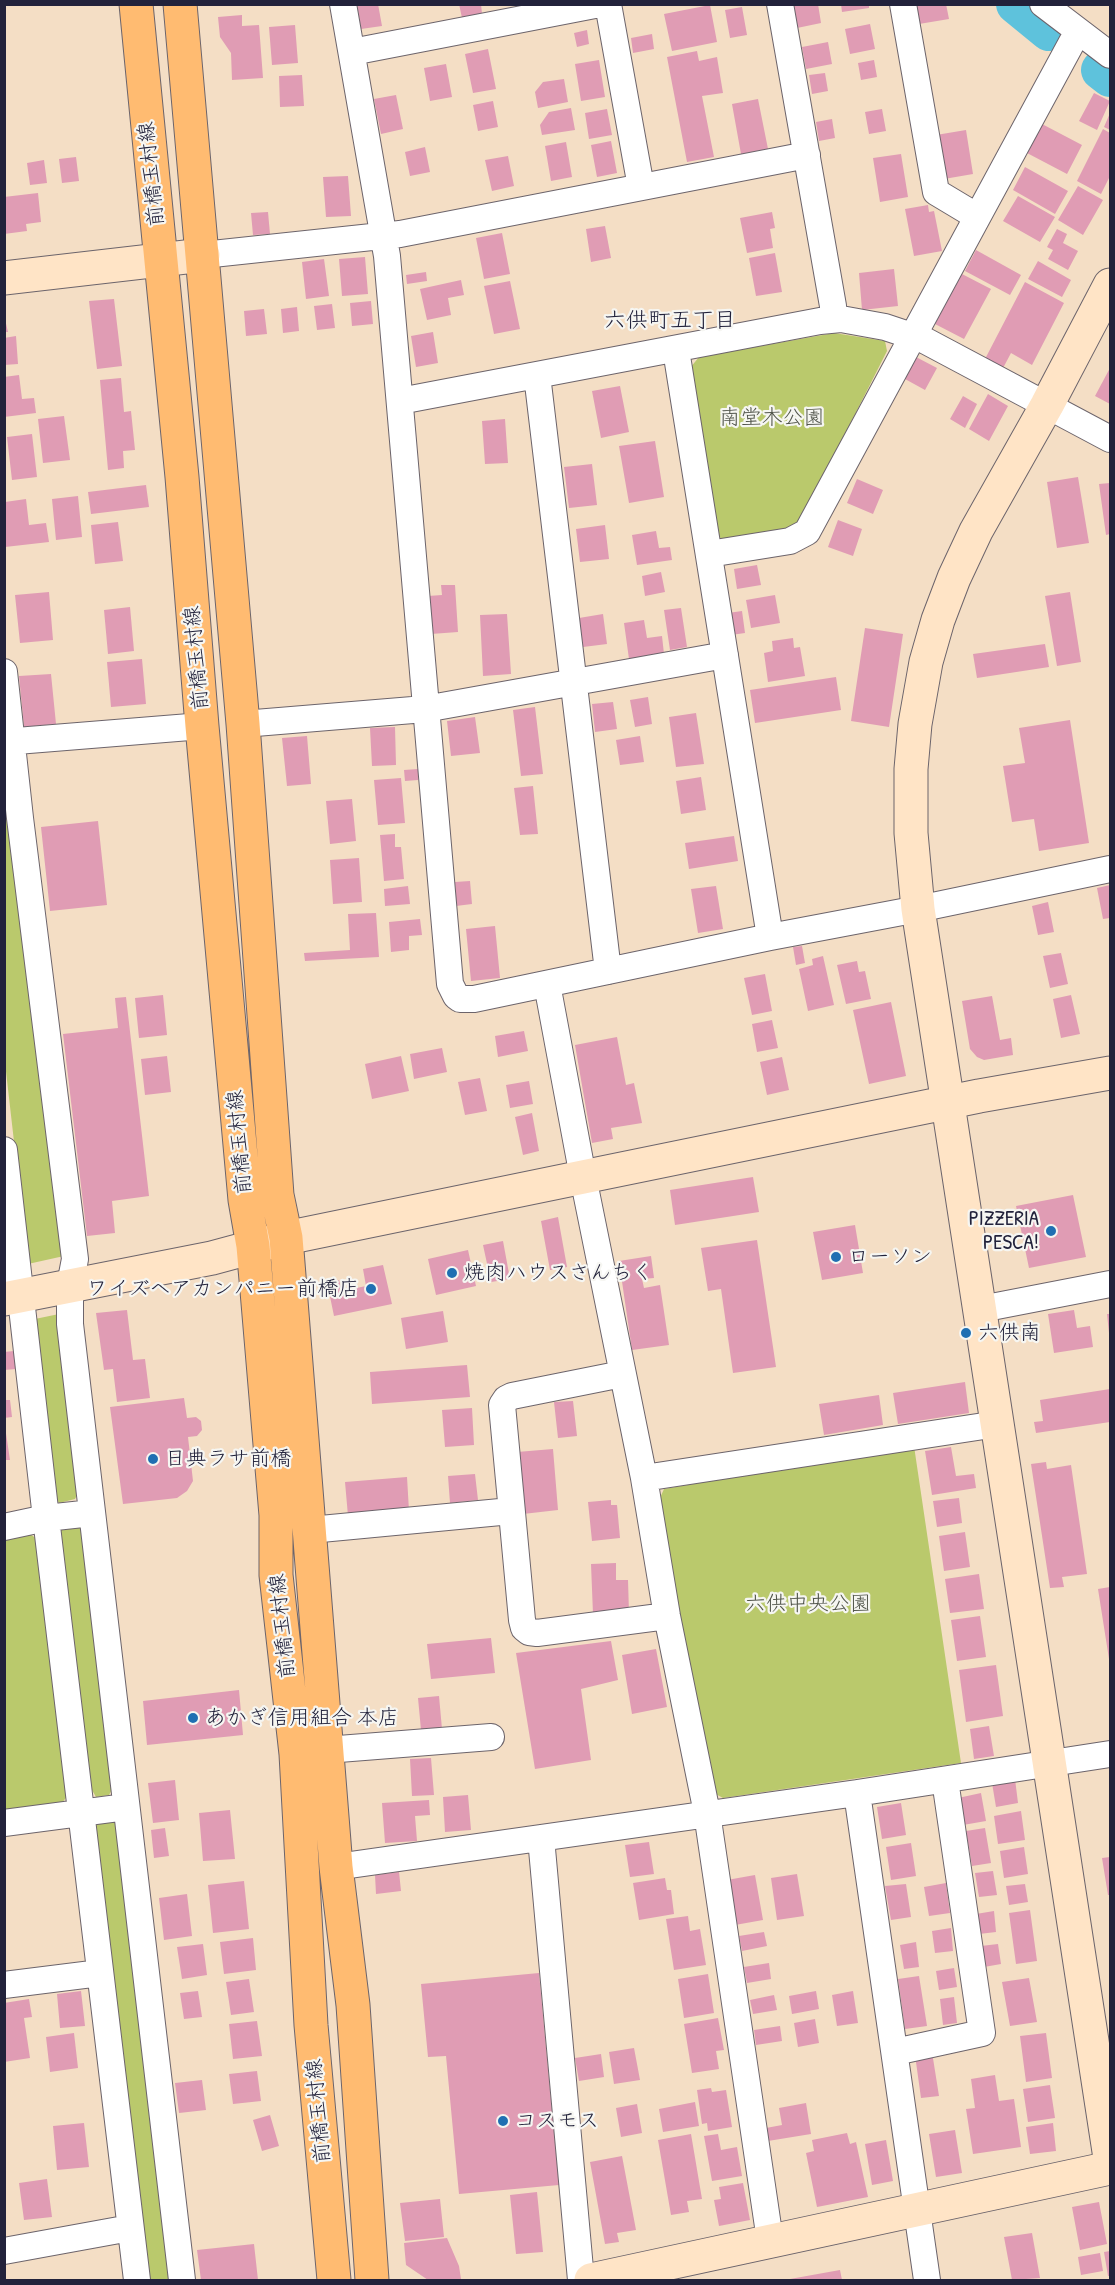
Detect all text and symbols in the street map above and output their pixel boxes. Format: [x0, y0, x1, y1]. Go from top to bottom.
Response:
street label: 前橋玉村線 [134, 120, 170, 228]
district label: 六供町五丁目 [604, 308, 736, 334]
park label: 南堂木公園 [720, 405, 824, 431]
street label: 前橋玉村線 [180, 605, 214, 711]
street label: 前橋玉村線 [223, 1089, 257, 1195]
place label: PIZZERIA PESCA! [969, 1206, 1039, 1256]
marker: PIZZERIA PESCA! [1044, 1224, 1058, 1238]
place label: ローソン [848, 1244, 932, 1270]
marker: ローソン [829, 1250, 843, 1264]
place label: 焼肉ハウスさんちく [464, 1260, 653, 1286]
marker: 焼肉ハウスさんちく [445, 1266, 459, 1280]
place label: ワイズヘアカンパニー前橋店 [86, 1276, 359, 1302]
marker: ワイズヘアカンパニー前橋店 [364, 1282, 378, 1296]
place label: 六供南 [978, 1320, 1041, 1346]
marker: 六供南 [959, 1326, 973, 1340]
place label: 日典ラサ前橋 [165, 1446, 291, 1472]
marker: 日典ラサ前橋 [146, 1452, 160, 1466]
street label: 前橋玉村線 [265, 1572, 301, 1680]
park label: 六供中央公園 [745, 1591, 871, 1617]
place label: あかぎ信用組合 本店 [205, 1705, 399, 1731]
marker: あかぎ信用組合 本店 [186, 1711, 200, 1725]
street label: 前橋玉村線 [302, 2058, 336, 2164]
place label: コスモス [515, 2108, 599, 2134]
marker: コスモス [496, 2114, 510, 2128]

